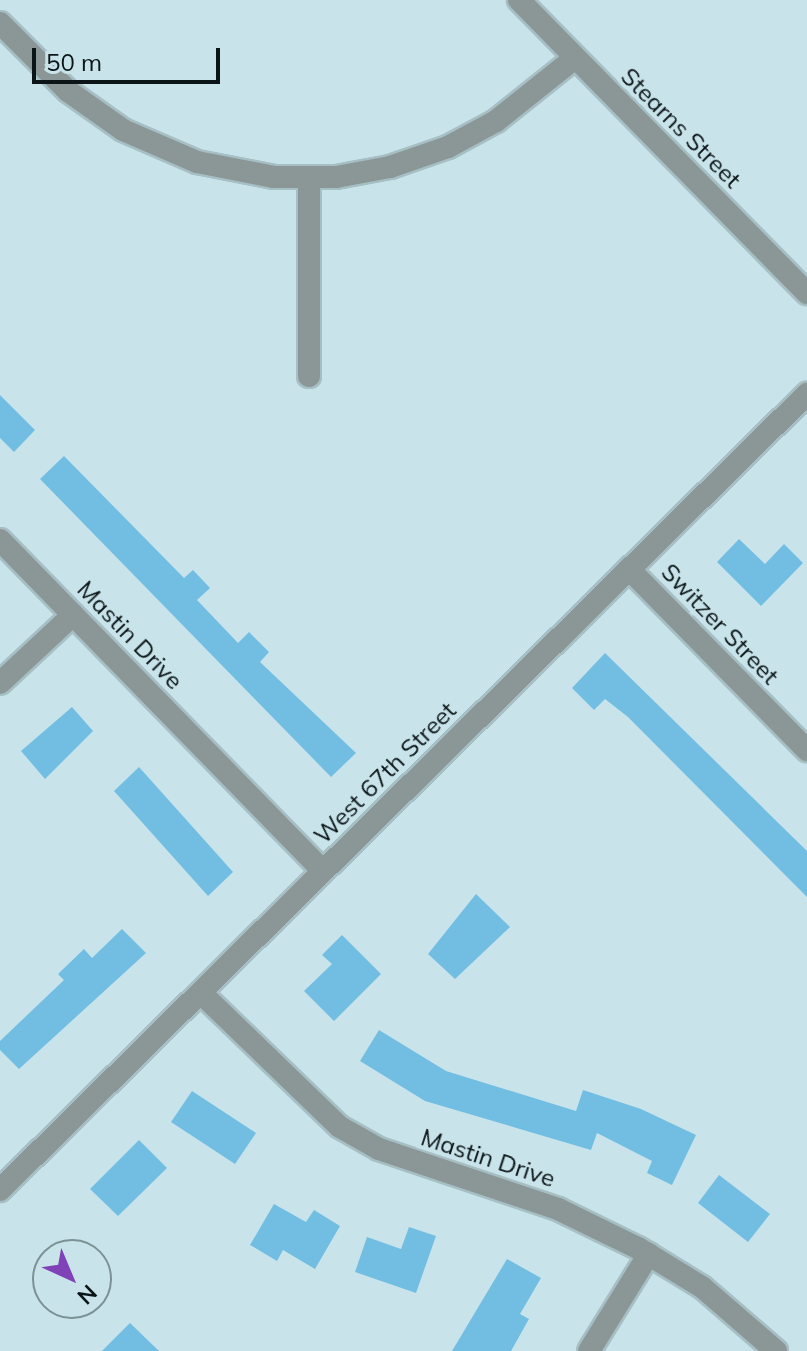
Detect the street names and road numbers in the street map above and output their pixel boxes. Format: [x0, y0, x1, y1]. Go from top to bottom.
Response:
street label: Stearns Street [615, 62, 747, 194]
street label: Switzer Street [655, 558, 785, 690]
street label: Mastin Drive [71, 575, 189, 695]
street label: West 67th Street [308, 696, 462, 850]
street label: Mastin Drive [417, 1123, 559, 1193]

